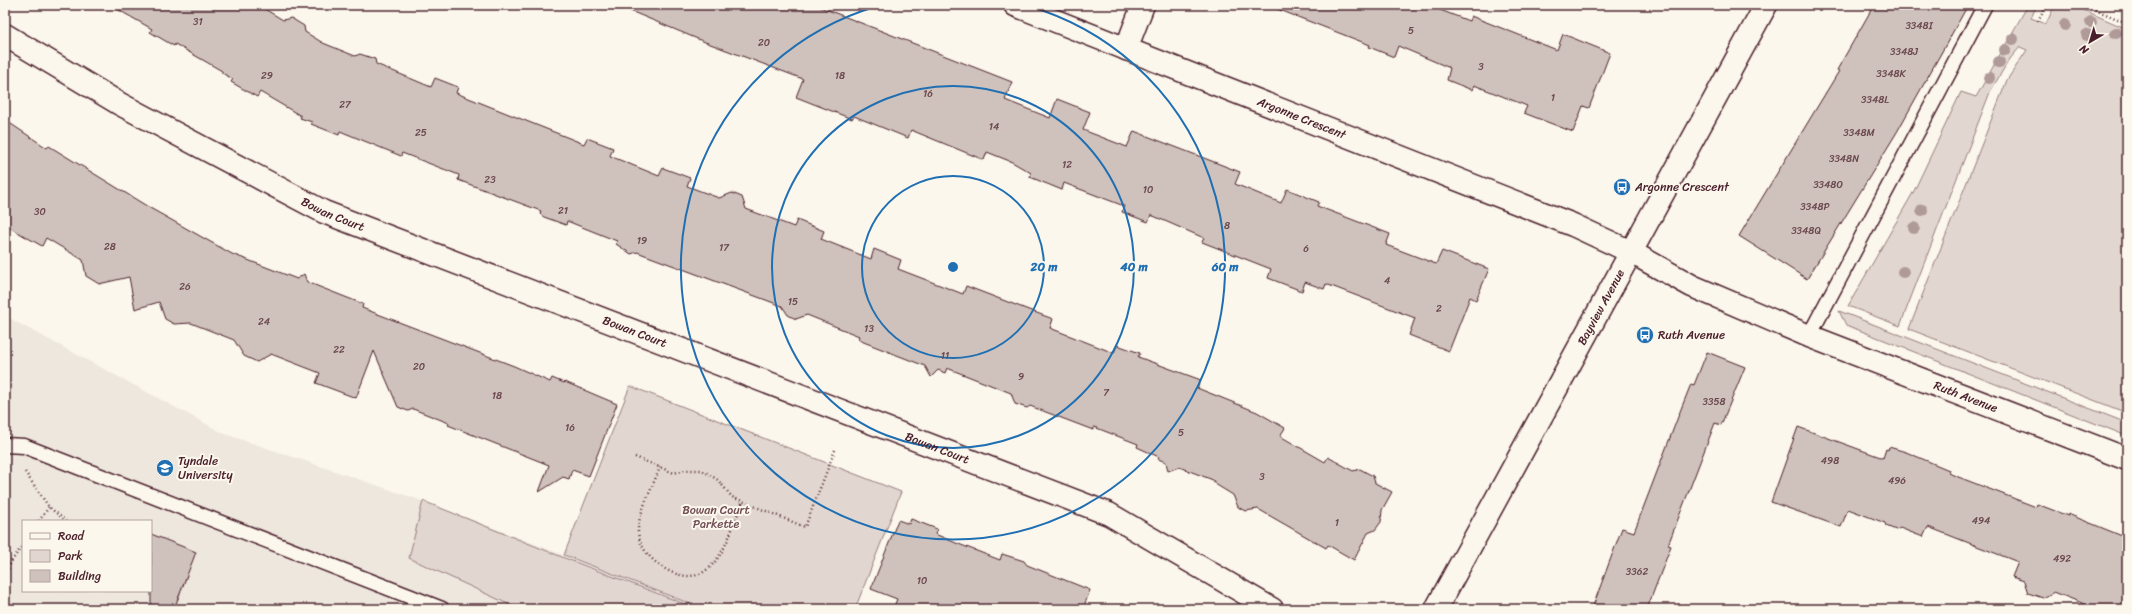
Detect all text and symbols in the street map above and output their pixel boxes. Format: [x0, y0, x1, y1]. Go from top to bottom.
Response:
house number: 31 [193, 13, 203, 31]
house number: 3348I [1905, 17, 1934, 35]
house number: 5 [1408, 22, 1414, 40]
north arrow [2070, 22, 2110, 62]
house number: 20 [758, 34, 770, 52]
text: N [2075, 39, 2094, 60]
house number: 3348J [1890, 43, 1918, 61]
house number: 3 [1478, 58, 1484, 76]
house number: 3348K [1876, 65, 1907, 83]
house number: 29 [261, 67, 273, 85]
house number: 18 [835, 67, 845, 85]
house number: 16 [923, 85, 933, 103]
house number: 1 [1551, 89, 1555, 107]
street label: Argonne Crescent [1253, 90, 1350, 146]
house number: 3348L [1861, 91, 1889, 109]
house number: 27 [339, 96, 352, 114]
house number: 14 [989, 118, 999, 136]
house number: 25 [415, 124, 427, 142]
house number: 3348M [1843, 124, 1876, 142]
house number: 3348N [1829, 150, 1859, 168]
house number: 12 [1062, 156, 1072, 174]
house number: 23 [484, 171, 496, 189]
place label: Argonne Crescent [1634, 176, 1730, 198]
house number: 3348O [1813, 176, 1843, 194]
bus stop icon: Argonne Crescent [1612, 177, 1632, 197]
house number: 10 [1143, 181, 1153, 199]
street label: Bowan Court [297, 191, 368, 238]
house number: 3348P [1800, 198, 1830, 216]
house number: 21 [558, 202, 568, 220]
house number: 30 [34, 203, 46, 221]
house number: 8 [1224, 217, 1230, 235]
house number: 3348Q [1791, 222, 1821, 240]
house number: 19 [637, 232, 647, 250]
house number: 28 [104, 238, 116, 256]
house number: 17 [719, 239, 730, 257]
house number: 6 [1303, 240, 1309, 258]
text: 20 m [1030, 256, 1058, 278]
text: 40 m [1119, 256, 1148, 278]
text: 60 m [1211, 256, 1239, 278]
centre of rings [946, 260, 960, 274]
street label: Bayview Avenue [1571, 265, 1631, 349]
house number: 4 [1384, 272, 1390, 290]
house number: 26 [179, 278, 191, 296]
house number: 15 [788, 293, 798, 311]
house number: 2 [1436, 300, 1442, 318]
street label: Bowan Court [599, 309, 670, 354]
house number: 24 [258, 313, 270, 331]
house number: 13 [864, 320, 874, 338]
place label: Ruth Avenue [1658, 324, 1725, 346]
bus stop icon: Ruth Avenue [1635, 325, 1655, 345]
house number: 22 [333, 341, 345, 359]
house number: 11 [941, 347, 949, 365]
house number: 20 [413, 358, 425, 376]
house number: 9 [1018, 368, 1024, 386]
street label: Ruth Avenue [1931, 374, 2001, 419]
house number: 7 [1103, 384, 1110, 402]
house number: 18 [492, 387, 502, 405]
house number: 3358 [1702, 393, 1726, 411]
house number: 16 [565, 419, 575, 437]
house number: 5 [1178, 424, 1184, 442]
street label: Bowan Court [902, 426, 973, 470]
place label: Tyndale University [178, 450, 233, 486]
house number: 498 [1821, 452, 1839, 470]
school or university icon: Tyndale University [155, 458, 175, 478]
house number: 3 [1259, 468, 1265, 486]
house number: 496 [1888, 472, 1906, 490]
park label: Bowan Court Parkette [682, 499, 750, 535]
house number: 494 [1972, 512, 1990, 530]
house number: 1 [1335, 514, 1339, 532]
legend [22, 520, 152, 592]
text: Road [58, 525, 85, 547]
text: Park [58, 545, 83, 567]
house number: 492 [2053, 550, 2071, 568]
house number: 3362 [1626, 563, 1648, 581]
text: Building [58, 565, 101, 587]
house number: 10 [917, 572, 927, 590]

